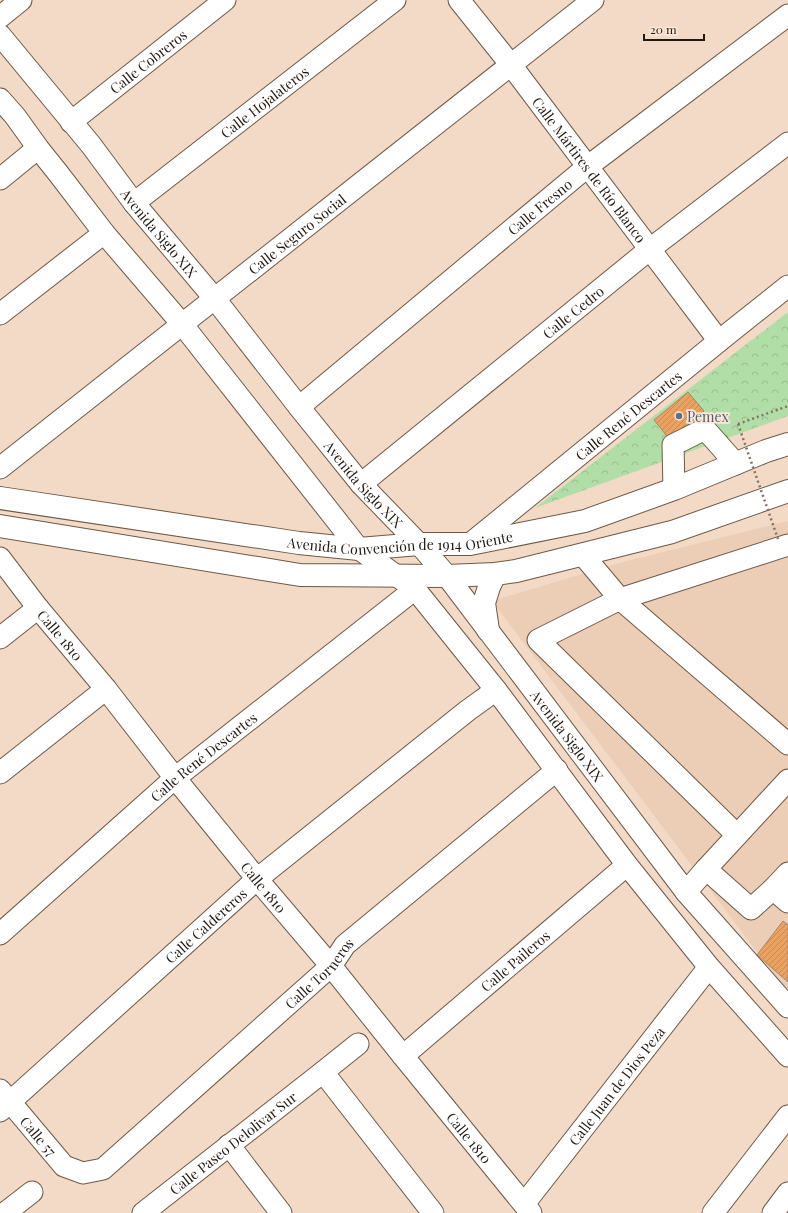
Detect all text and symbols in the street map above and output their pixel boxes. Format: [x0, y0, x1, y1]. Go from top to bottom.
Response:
scale bar [644, 16, 704, 42]
text: 20 m [650, 21, 677, 37]
street label: Calle Cobreros [105, 25, 190, 98]
street label: Calle Hojalateros [216, 61, 312, 142]
street label: Calle Mártires de Río Blanco [529, 93, 651, 246]
street label: Calle Fresno [503, 174, 576, 239]
street label: Avenida Siglo XIX [116, 184, 202, 281]
street label: Calle Seguro Social [244, 189, 350, 278]
street label: Calle Cedro [538, 281, 608, 342]
street label: Calle René Descartes [571, 366, 685, 464]
place label: Pemex [687, 407, 729, 426]
marker: Pemex [674, 411, 684, 421]
street label: Avenida Siglo XIX [320, 436, 407, 532]
street label: Avenida Convención de 1914 Oriente [285, 526, 514, 559]
street label: Calle 1810 [34, 605, 88, 664]
street label: Avenida Siglo XIX [526, 685, 608, 785]
street label: Calle René Descartes [146, 708, 261, 805]
street label: Calle 1810 [237, 858, 291, 917]
street label: Calle Caldereros [161, 884, 251, 967]
street label: Calle Paileros [476, 926, 553, 995]
street label: Calle Torneros [280, 933, 357, 1013]
street label: Calle Juan de Dios Peza [564, 1022, 669, 1149]
street label: Calle Paseo Delolivar Sur [165, 1086, 301, 1198]
street label: Calle 1810 [443, 1108, 496, 1167]
street label: Calle 57 [16, 1112, 61, 1160]

